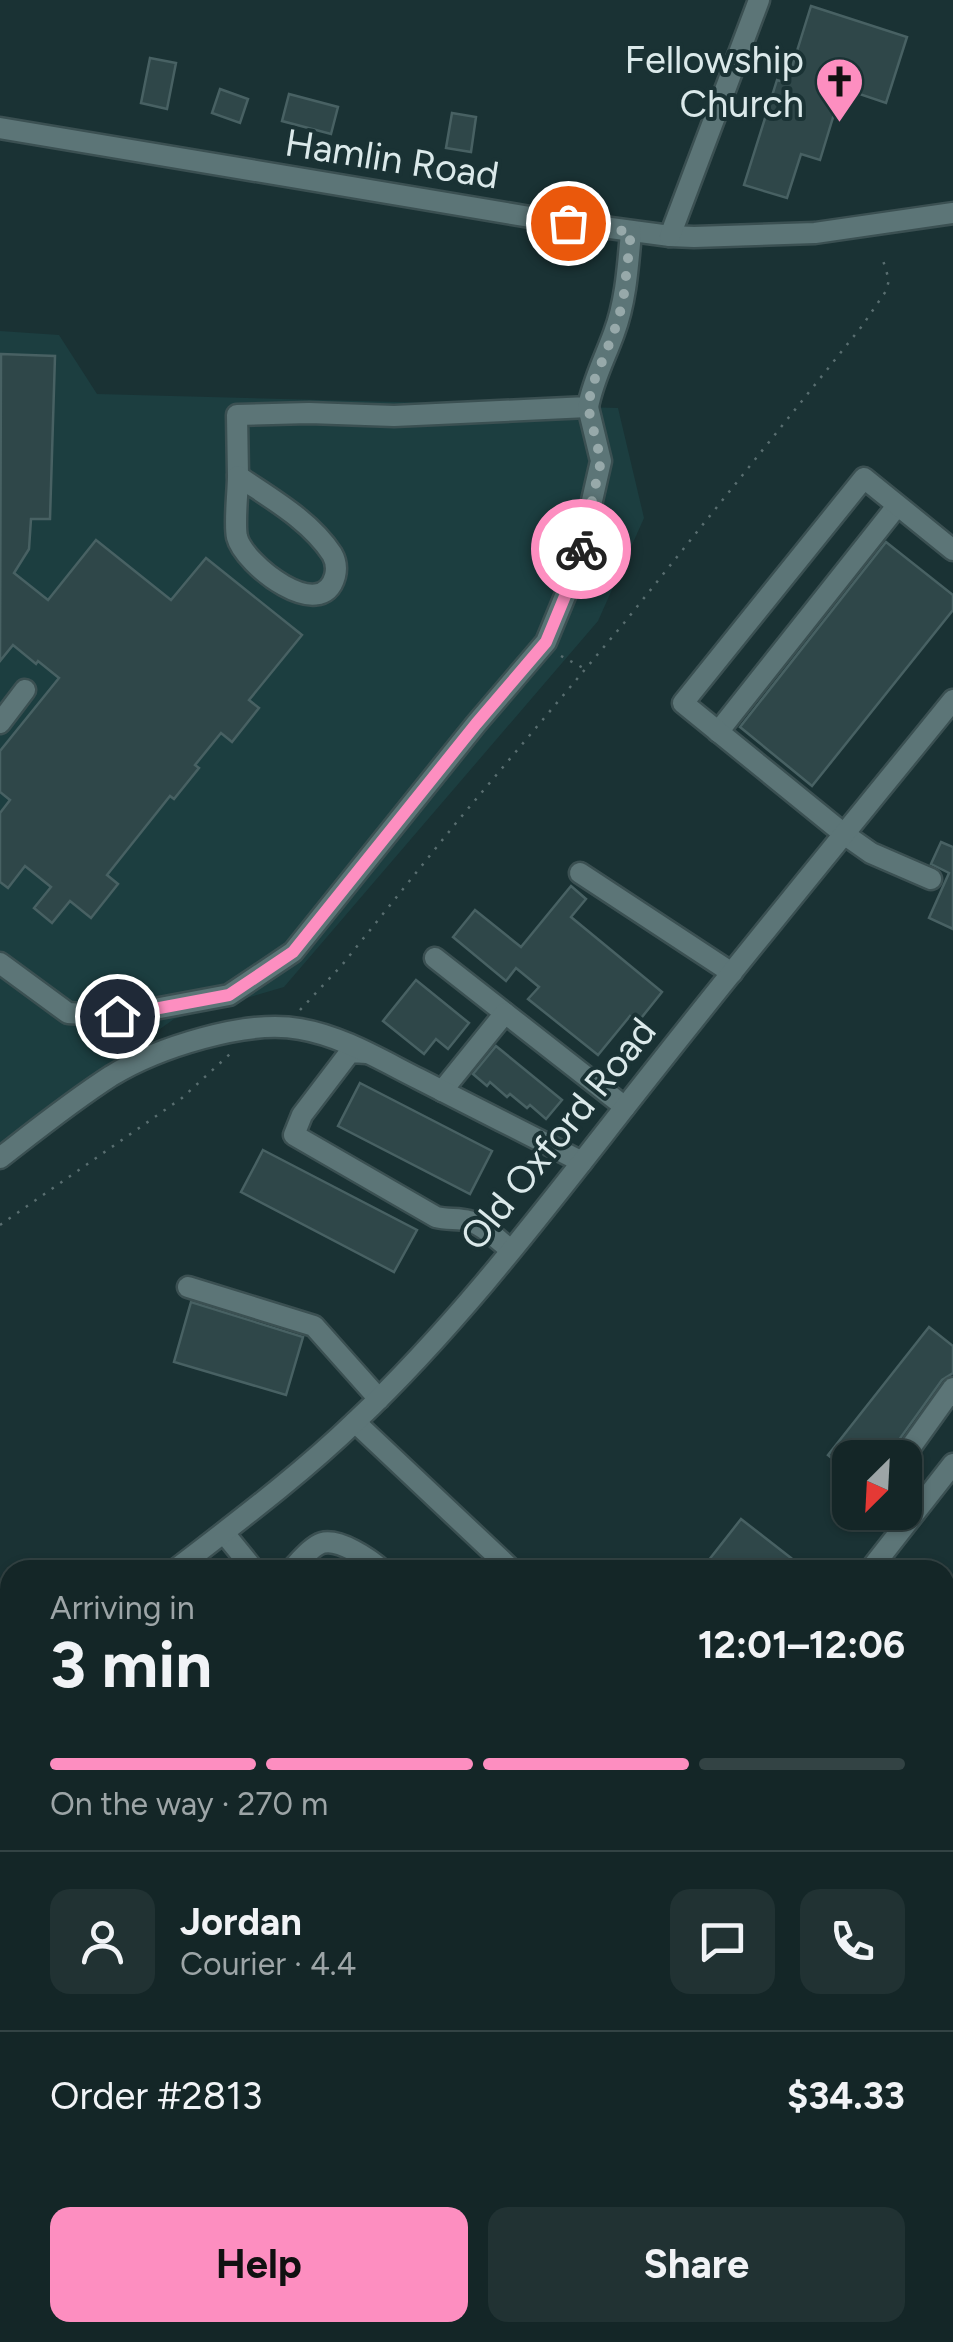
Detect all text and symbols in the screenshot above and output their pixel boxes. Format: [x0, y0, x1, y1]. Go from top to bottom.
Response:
place label: Fellowship Church [625, 37, 804, 127]
church icon: Fellowship Church [813, 56, 865, 124]
street label: Hamlin Road [282, 119, 502, 199]
pin [526, 181, 611, 266]
icon: bag [541, 196, 596, 251]
courier [531, 499, 631, 599]
icon: bike [554, 522, 609, 577]
pin [75, 974, 160, 1059]
icon: home [90, 989, 145, 1044]
street label: Old Oxford Road [450, 1009, 666, 1259]
north arrow [832, 1440, 922, 1530]
map controls [832, 1440, 922, 1530]
text: Arriving in [50, 1589, 195, 1627]
text: 12:01–12:06 [698, 1622, 905, 1668]
text: 3 min [50, 1625, 212, 1703]
text: On the way · 270 m [50, 1785, 328, 1823]
button: person [50, 1889, 155, 1994]
button: chat [670, 1889, 775, 1994]
button: phone [800, 1889, 905, 1994]
text: Jordan [180, 1899, 302, 1945]
text: Courier · 4.4 [180, 1945, 356, 1983]
text: Order #2813 [50, 2073, 262, 2119]
text: $34.33 [787, 2073, 905, 2119]
button: Help [50, 2207, 468, 2322]
button: Share [488, 2207, 905, 2322]

